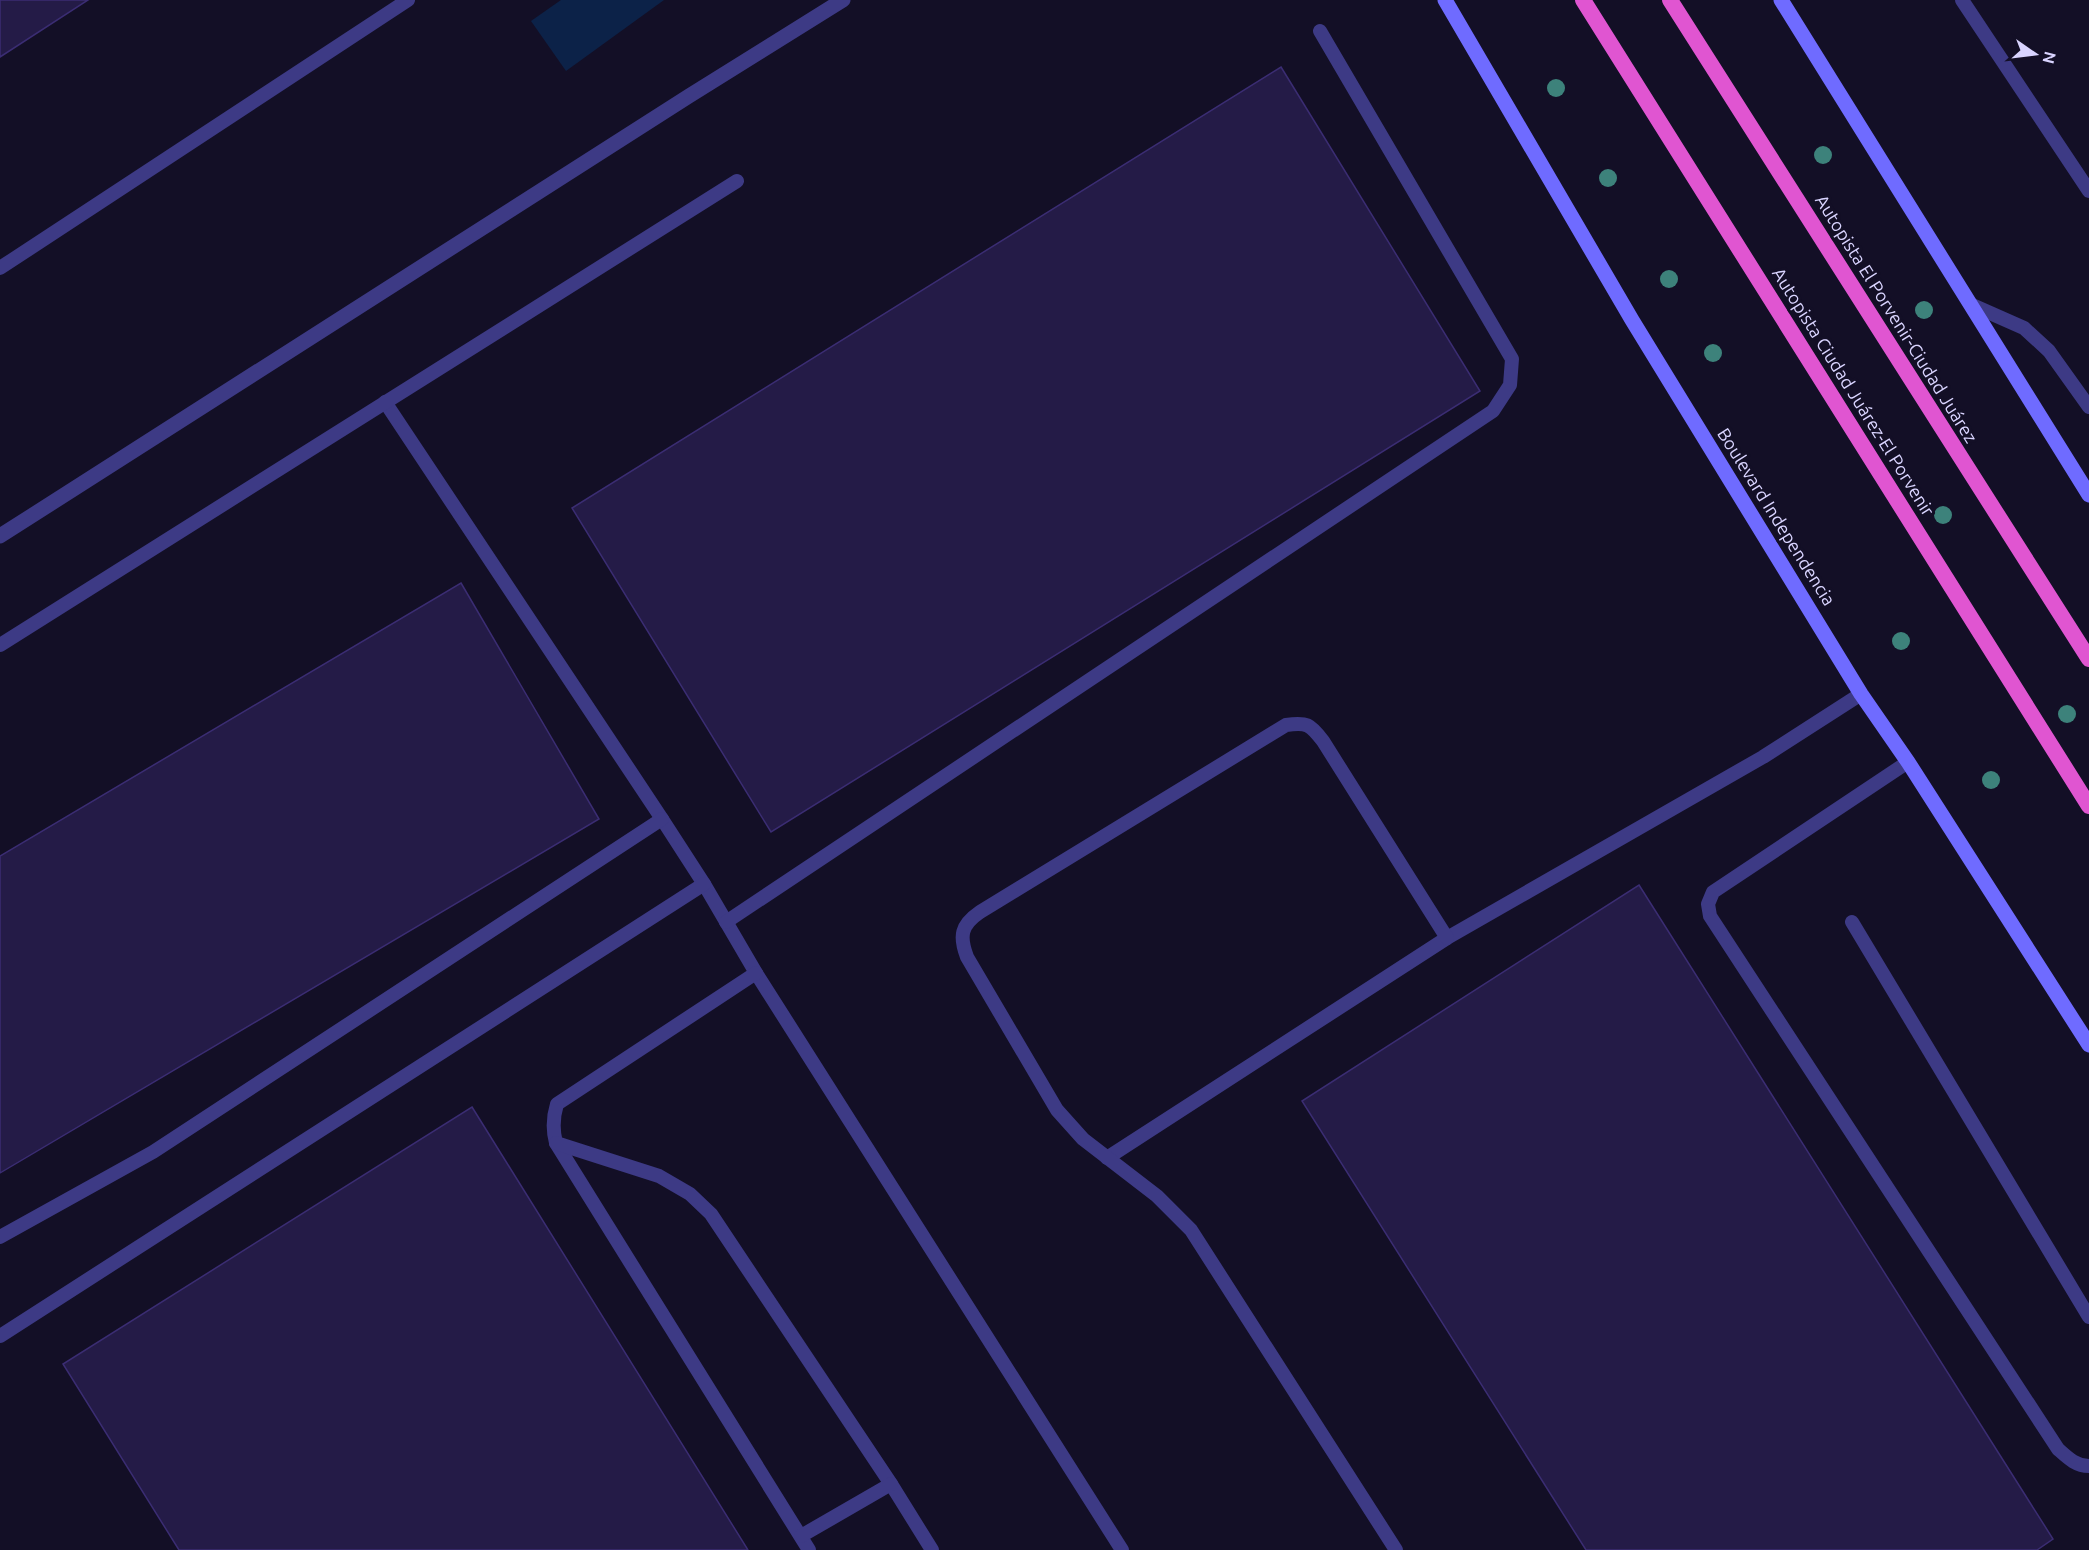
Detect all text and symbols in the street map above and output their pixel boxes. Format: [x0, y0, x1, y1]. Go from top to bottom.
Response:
north arrow [2005, 24, 2065, 84]
text: N [2039, 50, 2060, 66]
street label: Autopista El Porvenir-Ciudad Juárez [1812, 191, 1982, 446]
street label: Autopista Ciudad Juárez-El Porvenir [1769, 264, 1939, 519]
street label: Boulevard Independencia [1714, 424, 1840, 609]

